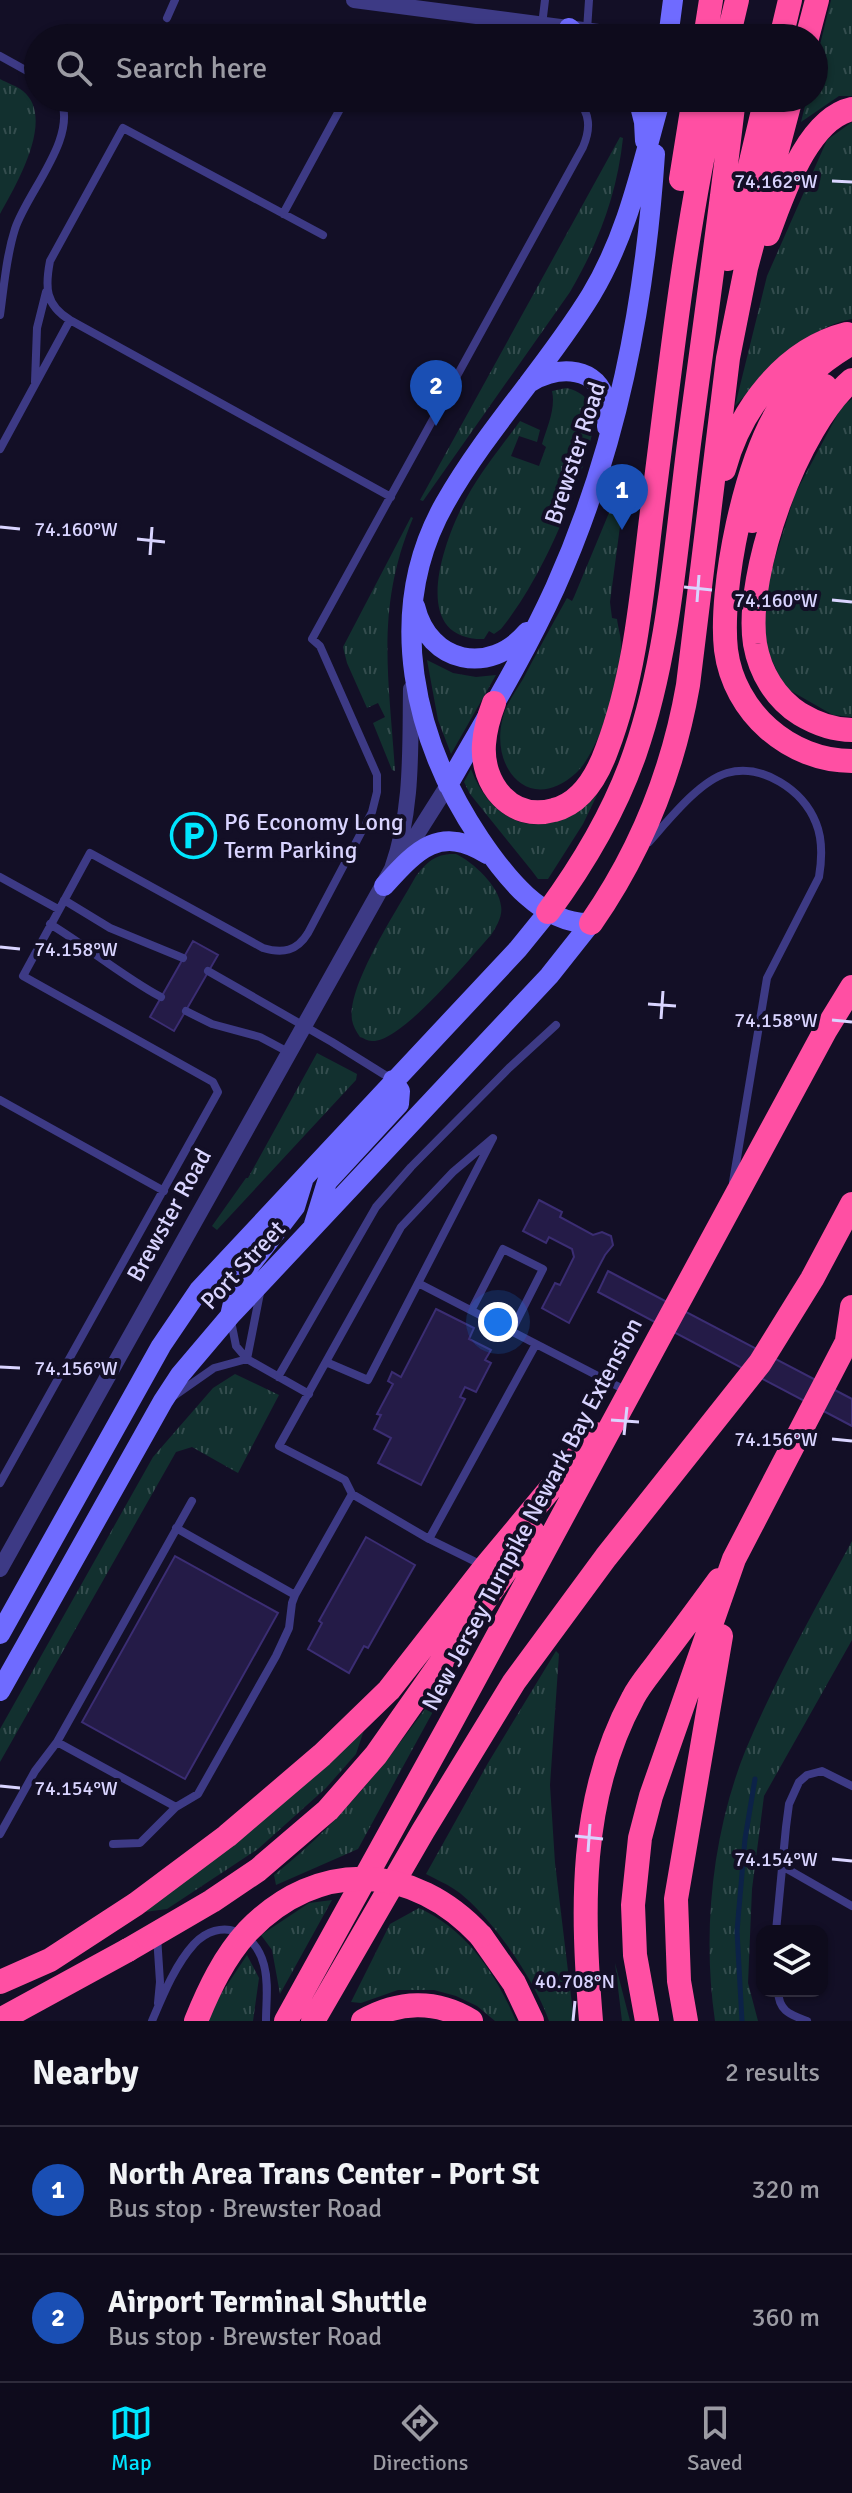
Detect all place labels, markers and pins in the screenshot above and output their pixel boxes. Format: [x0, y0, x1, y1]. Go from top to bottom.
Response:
pin: 2 [410, 360, 462, 426]
pin: 1 [596, 464, 648, 530]
place label: P6 Economy Long Term Parking [224, 807, 404, 865]
parking icon: P6 Economy Long Term Parking [169, 812, 217, 860]

